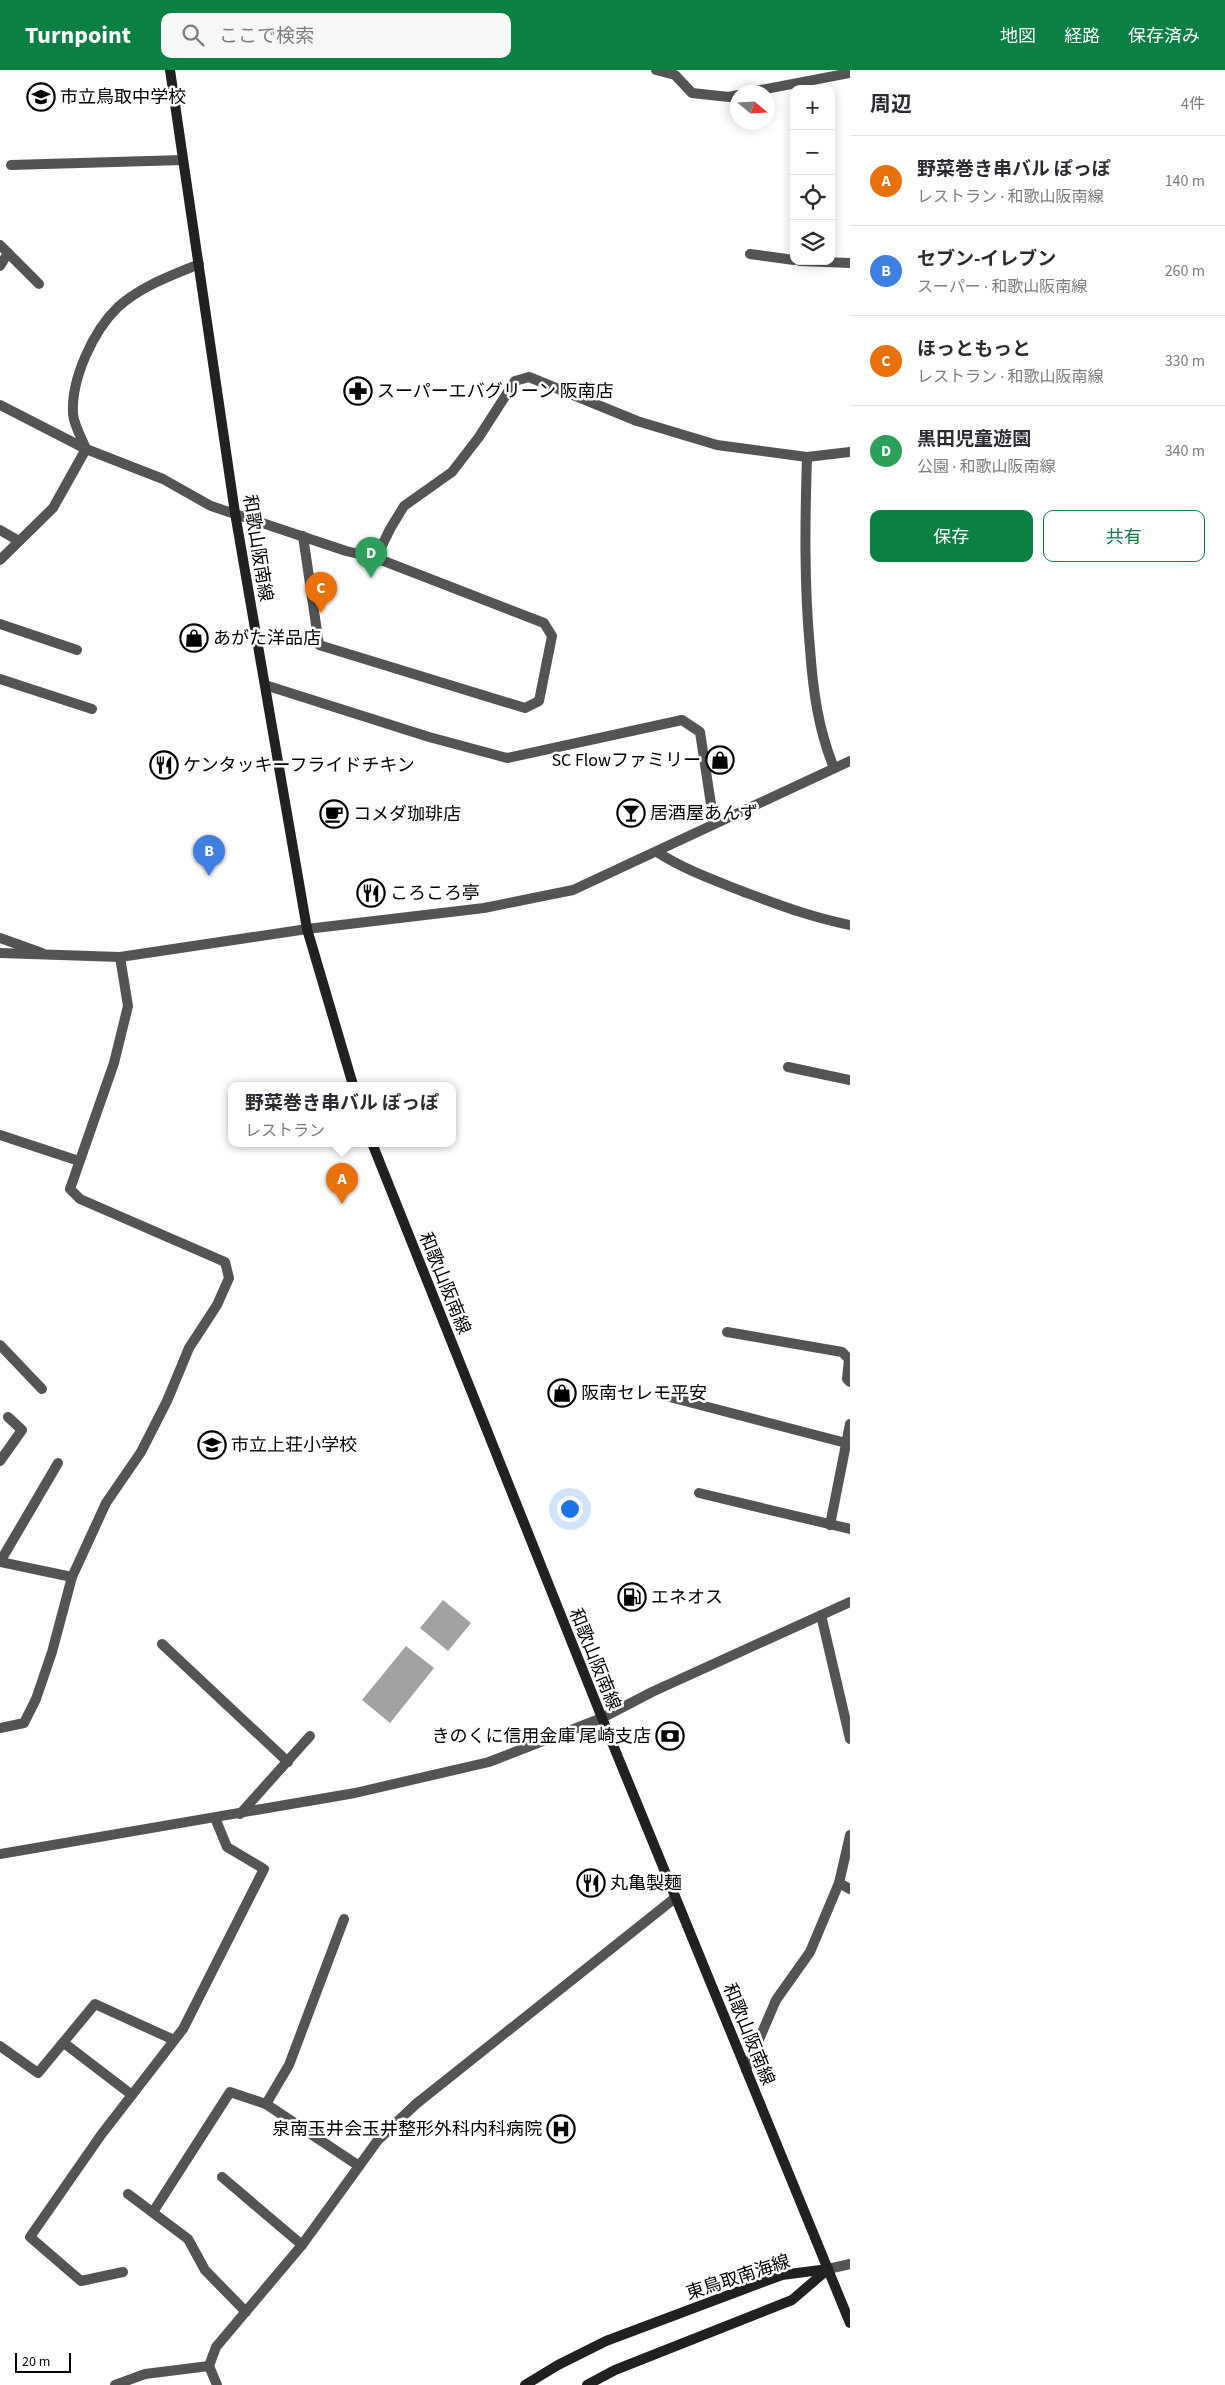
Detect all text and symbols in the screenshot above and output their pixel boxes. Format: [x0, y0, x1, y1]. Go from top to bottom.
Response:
search box [161, 13, 511, 58]
text: Turnpoint [25, 18, 131, 53]
icon: search [179, 21, 207, 49]
text: ここで検索 [219, 23, 314, 50]
text: 地図 [1000, 24, 1036, 49]
text: 経路 [1064, 24, 1100, 49]
text: 保存済み [1128, 24, 1200, 49]
school or university icon: 市立鳥取中学校 [26, 82, 56, 112]
place label: 市立鳥取中学校 [60, 85, 186, 110]
north arrow [730, 85, 775, 130]
map controls [790, 85, 835, 265]
button: + [790, 85, 835, 130]
text: 周辺 [870, 89, 912, 119]
text: 4件 [1181, 93, 1205, 115]
button: − [790, 130, 835, 175]
text: 野菜巻き串バル ぽっぽ [917, 156, 1111, 183]
text: A [881, 170, 891, 192]
text: 140 m [1165, 170, 1205, 192]
button: locate [790, 175, 835, 220]
text: レストラン · 和歌山阪南線 [917, 186, 1103, 208]
button: layers [790, 220, 835, 265]
text: セブン-イレブン [917, 246, 1056, 273]
text: B [881, 260, 891, 282]
text: 260 m [1165, 260, 1205, 282]
text: スーパー · 和歌山阪南線 [917, 276, 1087, 298]
text: ほっともっと [917, 336, 1031, 363]
text: C [881, 350, 891, 372]
text: 330 m [1165, 350, 1205, 372]
text: レストラン · 和歌山阪南線 [917, 366, 1103, 388]
pharmacy icon: スーパーエバグリーン 阪南店 [343, 376, 373, 406]
place label: スーパーエバグリーン 阪南店 [377, 379, 614, 404]
text: 黒田児童遊園 [917, 426, 1031, 453]
text: D [881, 440, 891, 462]
text: 340 m [1165, 440, 1205, 462]
text: 公園 · 和歌山阪南線 [917, 456, 1055, 478]
street label: 和歌山阪南線 [237, 493, 278, 603]
button: 保存 [870, 510, 1033, 562]
button: 共有 [1043, 510, 1205, 562]
pin: D [355, 537, 387, 578]
pin: C [305, 572, 337, 613]
shop icon: あがた洋品店 [179, 623, 209, 653]
place label: あがた洋品店 [213, 626, 321, 651]
shop icon: SC Flowファミリー [705, 745, 735, 775]
place label: SC Flowファミリー [551, 748, 701, 773]
restaurant icon: ケンタッキーフライドチキン [149, 750, 179, 780]
place label: ケンタッキーフライドチキン [183, 753, 415, 778]
bar icon: 居酒屋あんず [616, 798, 646, 828]
cafe icon: コメダ珈琲店 [319, 799, 349, 829]
place label: 居酒屋あんず [650, 801, 758, 826]
place label: コメダ珈琲店 [353, 802, 461, 827]
pin: B [193, 835, 225, 876]
restaurant icon: ころころ亭 [356, 878, 386, 908]
place label: ころころ亭 [390, 881, 480, 906]
popup [228, 1082, 456, 1147]
text: 野菜巻き串バル ぽっぽ [245, 1090, 439, 1117]
text: レストラン [245, 1120, 325, 1142]
pin: A [326, 1163, 358, 1204]
street label: 和歌山阪南線 [413, 1228, 476, 1338]
shop icon: 阪南セレモ平安 [547, 1378, 577, 1408]
place label: 阪南セレモ平安 [581, 1381, 707, 1406]
school or university icon: 市立上荘小学校 [197, 1430, 227, 1460]
place label: 市立上荘小学校 [231, 1433, 357, 1458]
your location [557, 1496, 583, 1522]
fuel station icon: エネオス [617, 1582, 647, 1612]
place label: エネオス [651, 1585, 723, 1610]
street label: 和歌山阪南線 [563, 1604, 626, 1714]
bank icon: きのくに信用金庫 尾崎支店 [655, 1721, 685, 1751]
place label: きのくに信用金庫 尾崎支店 [431, 1724, 651, 1749]
restaurant icon: 丸亀製麺 [576, 1868, 606, 1898]
place label: 丸亀製麺 [610, 1871, 682, 1896]
street label: 和歌山阪南線 [717, 1979, 780, 2089]
hospital icon: 泉南玉井会玉井整形外科内科病院 [546, 2114, 576, 2144]
place label: 泉南玉井会玉井整形外科内科病院 [272, 2117, 542, 2142]
street label: 東鳥取南海線 [683, 2249, 793, 2306]
scale bar [15, 2350, 71, 2373]
text: 20 m [22, 2352, 50, 2372]

